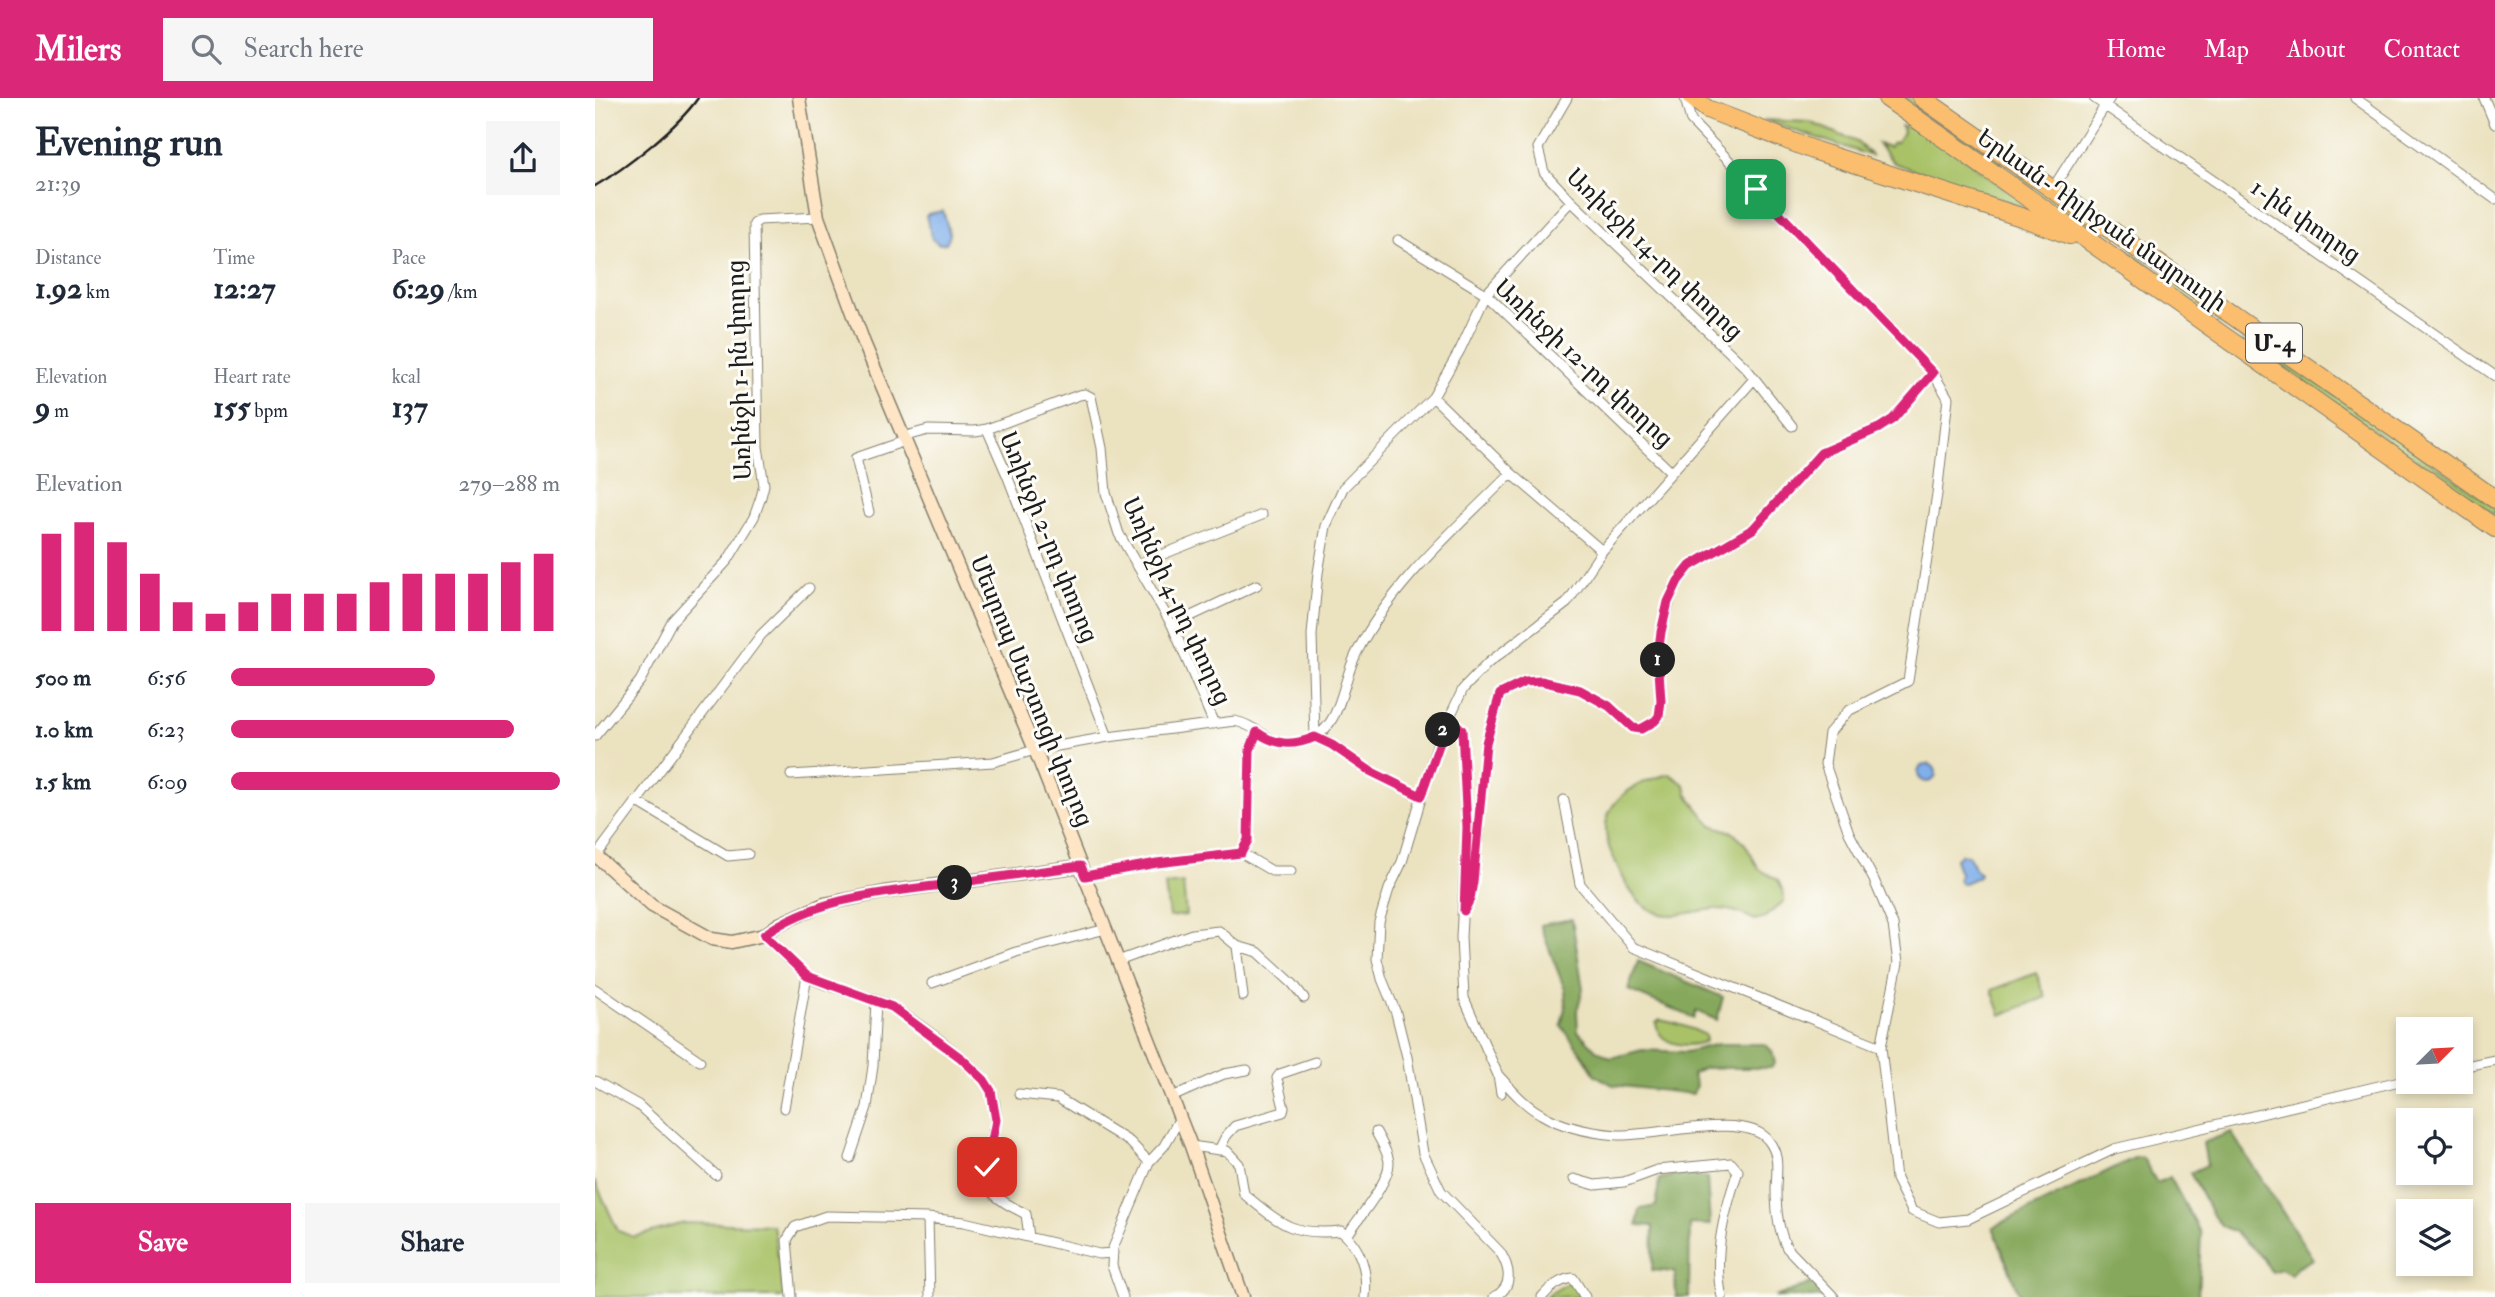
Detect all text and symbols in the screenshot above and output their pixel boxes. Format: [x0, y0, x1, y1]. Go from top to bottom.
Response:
search box [163, 18, 653, 81]
text: Milers [35, 29, 121, 70]
icon: search [187, 30, 225, 68]
text: Search here [243, 33, 364, 65]
text: Home [2106, 34, 2166, 65]
text: Map [2204, 34, 2249, 65]
text: About [2287, 34, 2346, 65]
text: Contact [2384, 34, 2460, 65]
text: Evening run [35, 119, 223, 167]
button: share [486, 121, 560, 195]
street label: Երևան-Դիլիջան մայրուղի [1971, 122, 2233, 319]
pin [1726, 159, 1786, 219]
street label: Առինջի 14-րդ փողոց [1560, 162, 1750, 347]
text: 21:39 [35, 169, 81, 198]
icon: arrive [1737, 170, 1775, 208]
street label: 1-ին փողոց [2245, 172, 2367, 271]
text: Distance [35, 246, 101, 270]
text: Time [213, 246, 255, 270]
text: Pace [392, 246, 426, 270]
street label: Առինջի 1-ին փողոց [720, 259, 759, 481]
text: 1.92 [35, 270, 82, 307]
text: 12:27 [213, 270, 276, 307]
text: 6:29 [392, 270, 445, 307]
street label: Առինջի 12-րդ փողոց [1488, 272, 1680, 454]
text: km [82, 280, 110, 304]
text: /km [445, 280, 478, 304]
road number: Մ-4 [2246, 324, 2302, 362]
text: Elevation [35, 365, 107, 389]
text: Heart rate [213, 365, 291, 389]
text: kcal [392, 365, 421, 389]
text: 9 [35, 389, 50, 426]
text: 155 [213, 389, 250, 426]
text: 137 [392, 389, 428, 426]
text: m [50, 399, 69, 423]
text: bpm [250, 399, 288, 423]
street label: Առինջի 2-րդ փողոց [992, 427, 1105, 647]
text: Elevation [35, 469, 123, 498]
text: 279–288 m [459, 469, 560, 498]
street label: Առինջի 4-րդ փողոց [1115, 492, 1238, 710]
street label: Մեսրոպ Մաշտոցի փողոց [963, 551, 1100, 831]
pin: 1 [1641, 642, 1675, 678]
text: 1 [1654, 647, 1661, 671]
text: 500 m [35, 663, 91, 692]
text: 6:56 [147, 663, 186, 692]
pin: 2 [1425, 712, 1461, 748]
text: 1.0 km [35, 715, 93, 744]
text: 6:23 [147, 715, 185, 744]
text: 2 [1438, 717, 1447, 741]
text: 1.5 km [35, 767, 91, 796]
text: 6:09 [147, 767, 188, 796]
pin: 3 [937, 866, 973, 900]
text: 3 [951, 870, 958, 894]
north arrow [2396, 1017, 2473, 1094]
map controls [2396, 1017, 2473, 1276]
button: locate [2396, 1108, 2473, 1185]
pin [957, 1137, 1017, 1197]
icon: check [968, 1148, 1006, 1186]
button: layers [2396, 1199, 2473, 1276]
button: Save [35, 1203, 291, 1283]
button: Share [305, 1203, 560, 1283]

